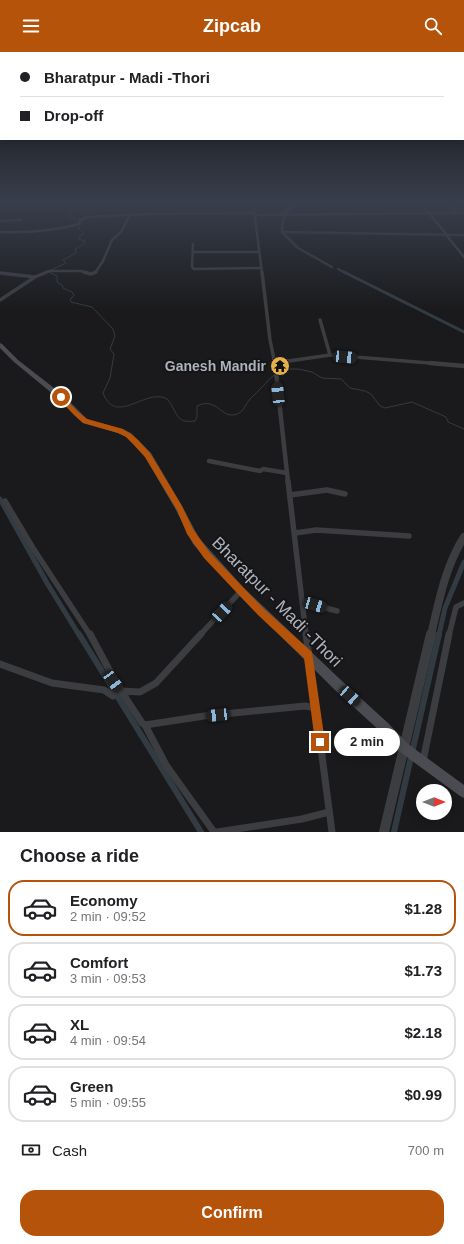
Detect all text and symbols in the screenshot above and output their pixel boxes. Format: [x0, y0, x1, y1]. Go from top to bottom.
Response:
icon: menu [20, 15, 42, 37]
icon: search [422, 15, 444, 37]
text: Zipcab [203, 16, 261, 36]
text: Bharatpur - Madi -Thori [44, 69, 210, 86]
text: Drop-off [44, 107, 103, 124]
car [333, 350, 357, 364]
temple icon: Ganesh Mandir [269, 355, 291, 377]
place label: Ganesh Mandir [165, 358, 267, 374]
car [271, 381, 285, 407]
route start [52, 388, 70, 406]
street label: Bharatpur - Madi -Thori [208, 533, 346, 671]
car [302, 596, 328, 614]
car [209, 599, 235, 625]
car [101, 668, 125, 694]
car [337, 684, 363, 708]
car [205, 708, 231, 722]
callout: 2 min [334, 728, 400, 756]
route end [311, 733, 329, 751]
text: 2 min [350, 734, 384, 749]
north arrow [416, 784, 452, 820]
map controls [416, 784, 452, 820]
text: Choose a ride [20, 846, 139, 866]
icon: car [22, 890, 58, 926]
text: Economy [70, 892, 138, 909]
text: $1.28 [404, 900, 442, 917]
text: 2 min · 09:52 [70, 909, 146, 924]
icon: car [22, 952, 58, 988]
text: Comfort [70, 954, 128, 971]
text: $1.73 [404, 962, 442, 979]
text: 3 min · 09:53 [70, 971, 146, 986]
icon: car [22, 1014, 58, 1050]
text: XL [70, 1016, 89, 1033]
text: $2.18 [404, 1024, 442, 1041]
text: 4 min · 09:54 [70, 1033, 146, 1048]
icon: car [22, 1076, 58, 1112]
text: Green [70, 1078, 113, 1095]
text: $0.99 [404, 1086, 442, 1103]
text: 5 min · 09:55 [70, 1095, 146, 1110]
icon: cash [20, 1139, 42, 1161]
text: Cash [52, 1142, 87, 1159]
text: 700 m [408, 1143, 444, 1158]
button: Confirm [20, 1190, 444, 1236]

